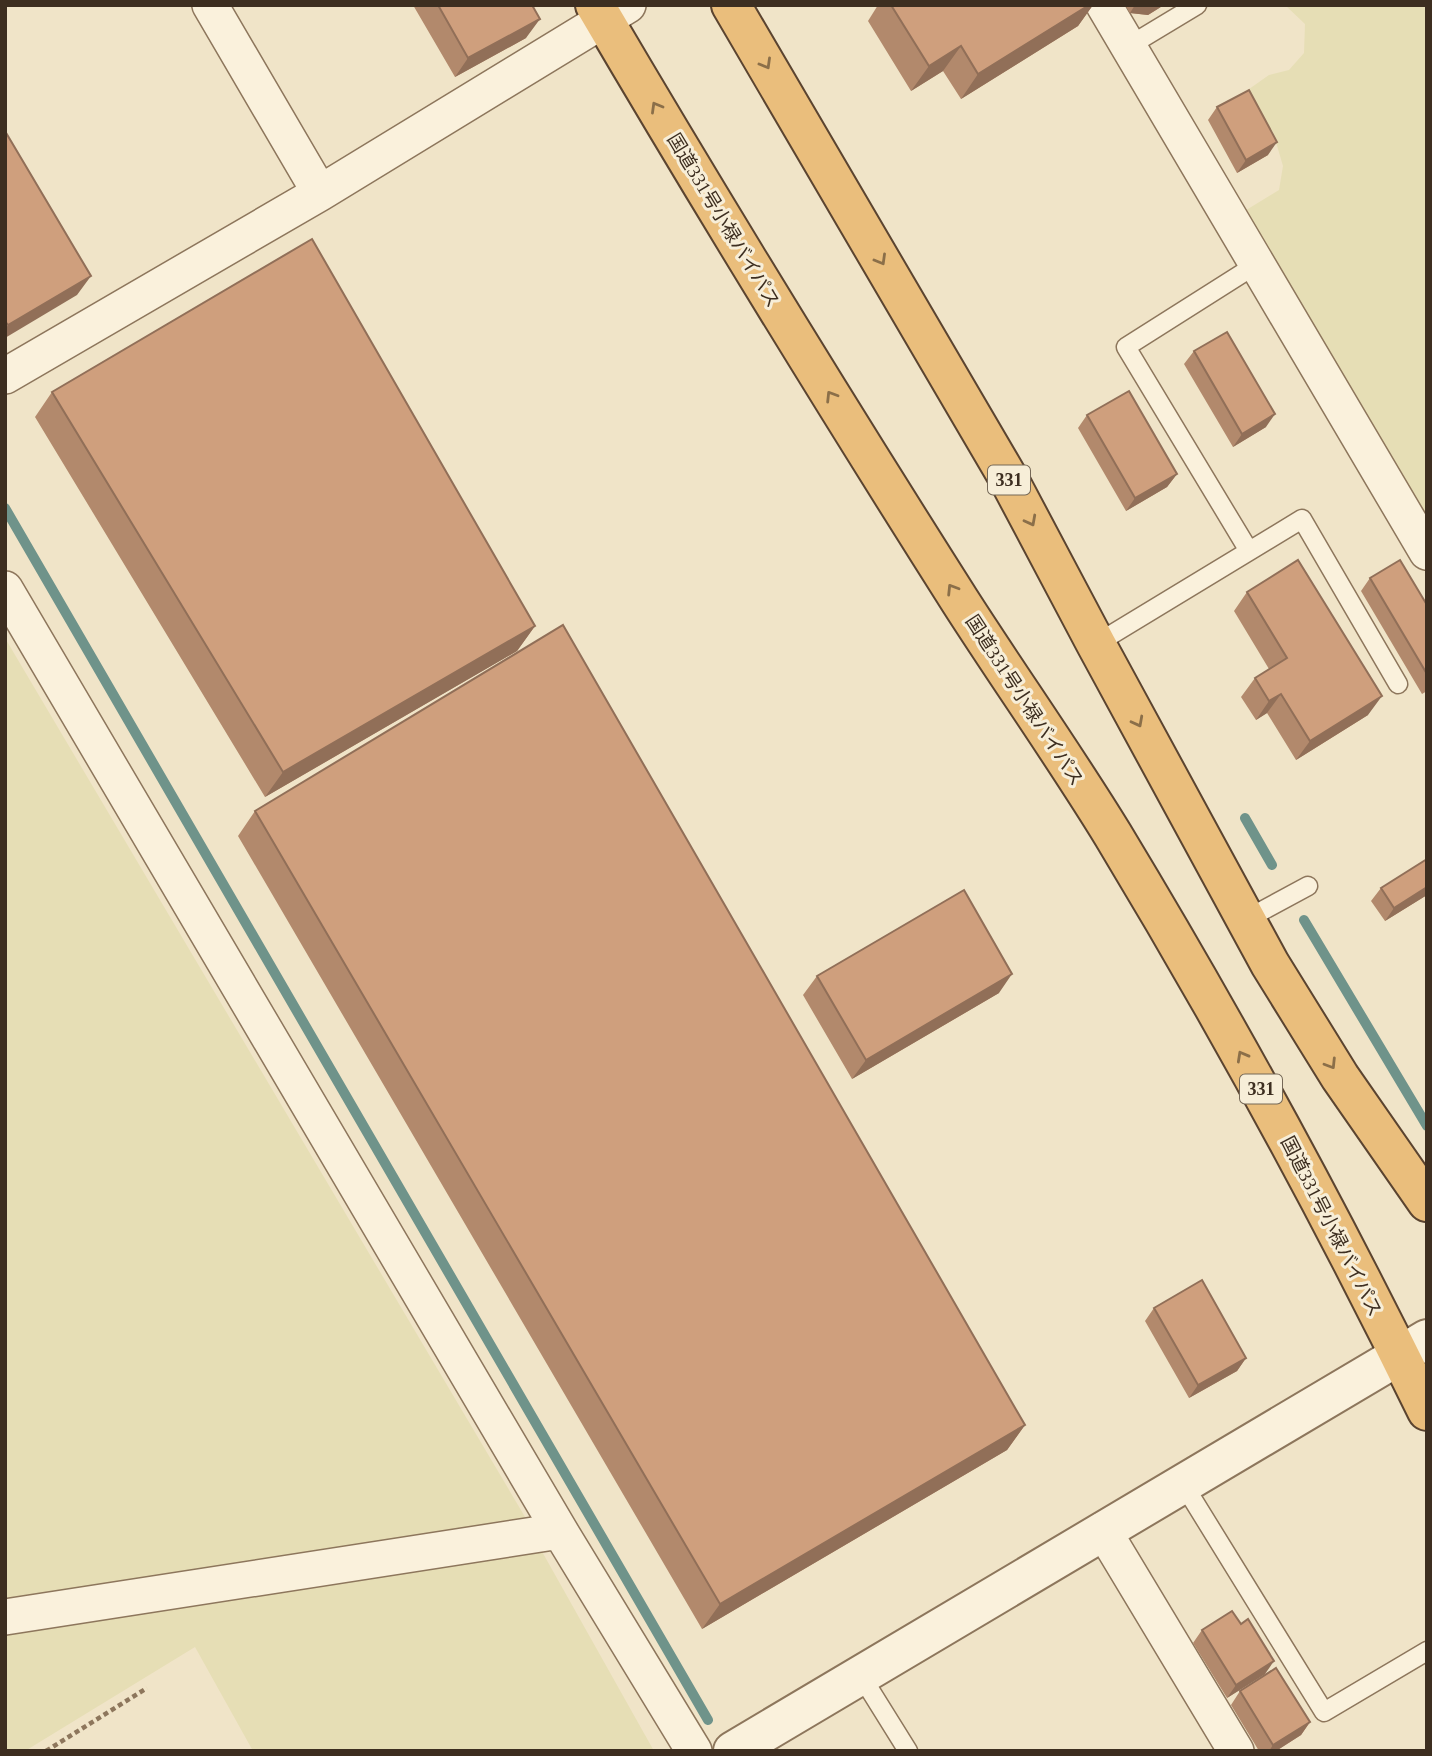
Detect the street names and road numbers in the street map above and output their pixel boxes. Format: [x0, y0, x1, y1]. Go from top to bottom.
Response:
street label: 国道331号小禄バイパス [663, 130, 784, 311]
road number: 331 [988, 466, 1030, 494]
street label: 国道331号小禄バイパス [962, 611, 1088, 789]
road number: 331 [1240, 1074, 1282, 1104]
street label: 国道331号小禄バイパス [1277, 1133, 1386, 1320]

